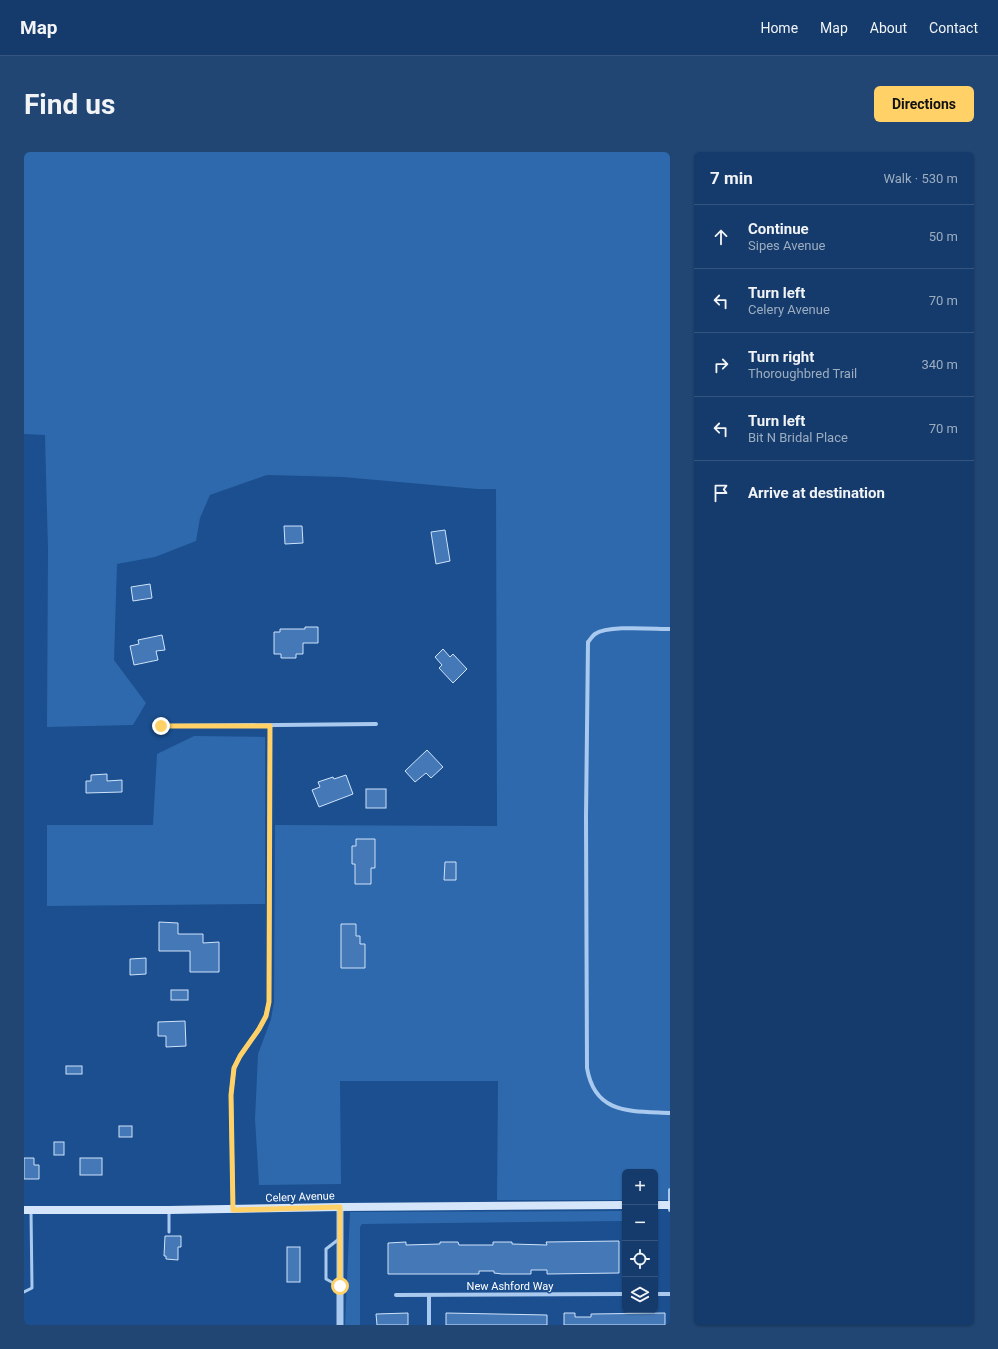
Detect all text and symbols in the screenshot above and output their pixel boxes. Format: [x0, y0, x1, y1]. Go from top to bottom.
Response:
text: Map [20, 16, 58, 39]
text: Home [760, 20, 798, 36]
text: Map [820, 20, 848, 36]
text: About [870, 20, 907, 36]
text: Contact [929, 20, 978, 36]
button: Directions [874, 86, 974, 122]
text: Find us [24, 88, 115, 121]
text: 7 min [710, 168, 753, 188]
text: Walk · 530 m [883, 171, 958, 186]
text: Continue [748, 220, 809, 238]
icon: ahead [710, 226, 732, 248]
text: 50 m [929, 229, 958, 244]
text: Sipes Avenue [748, 238, 826, 253]
text: Turn left [748, 284, 805, 302]
icon: left [710, 290, 732, 312]
text: 70 m [929, 293, 958, 308]
text: Celery Avenue [748, 302, 830, 317]
text: Turn right [748, 348, 814, 366]
icon: right [710, 354, 732, 376]
text: 340 m [921, 357, 958, 372]
text: Thoroughbred Trail [748, 366, 857, 381]
text: Turn left [748, 412, 805, 430]
icon: left [710, 418, 732, 440]
text: 70 m [929, 421, 958, 436]
text: Bit N Bridal Place [748, 430, 848, 445]
icon: arrive [710, 482, 732, 504]
text: Arrive at destination [748, 484, 885, 502]
route end [152, 717, 170, 735]
map controls [622, 1169, 658, 1313]
button: + [622, 1169, 658, 1205]
street label: Celery Avenue [265, 1189, 335, 1205]
button: − [622, 1205, 658, 1241]
button: locate [622, 1241, 658, 1277]
route start [331, 1277, 349, 1295]
button: layers [622, 1277, 658, 1313]
street label: New Ashford Way [467, 1280, 554, 1293]

